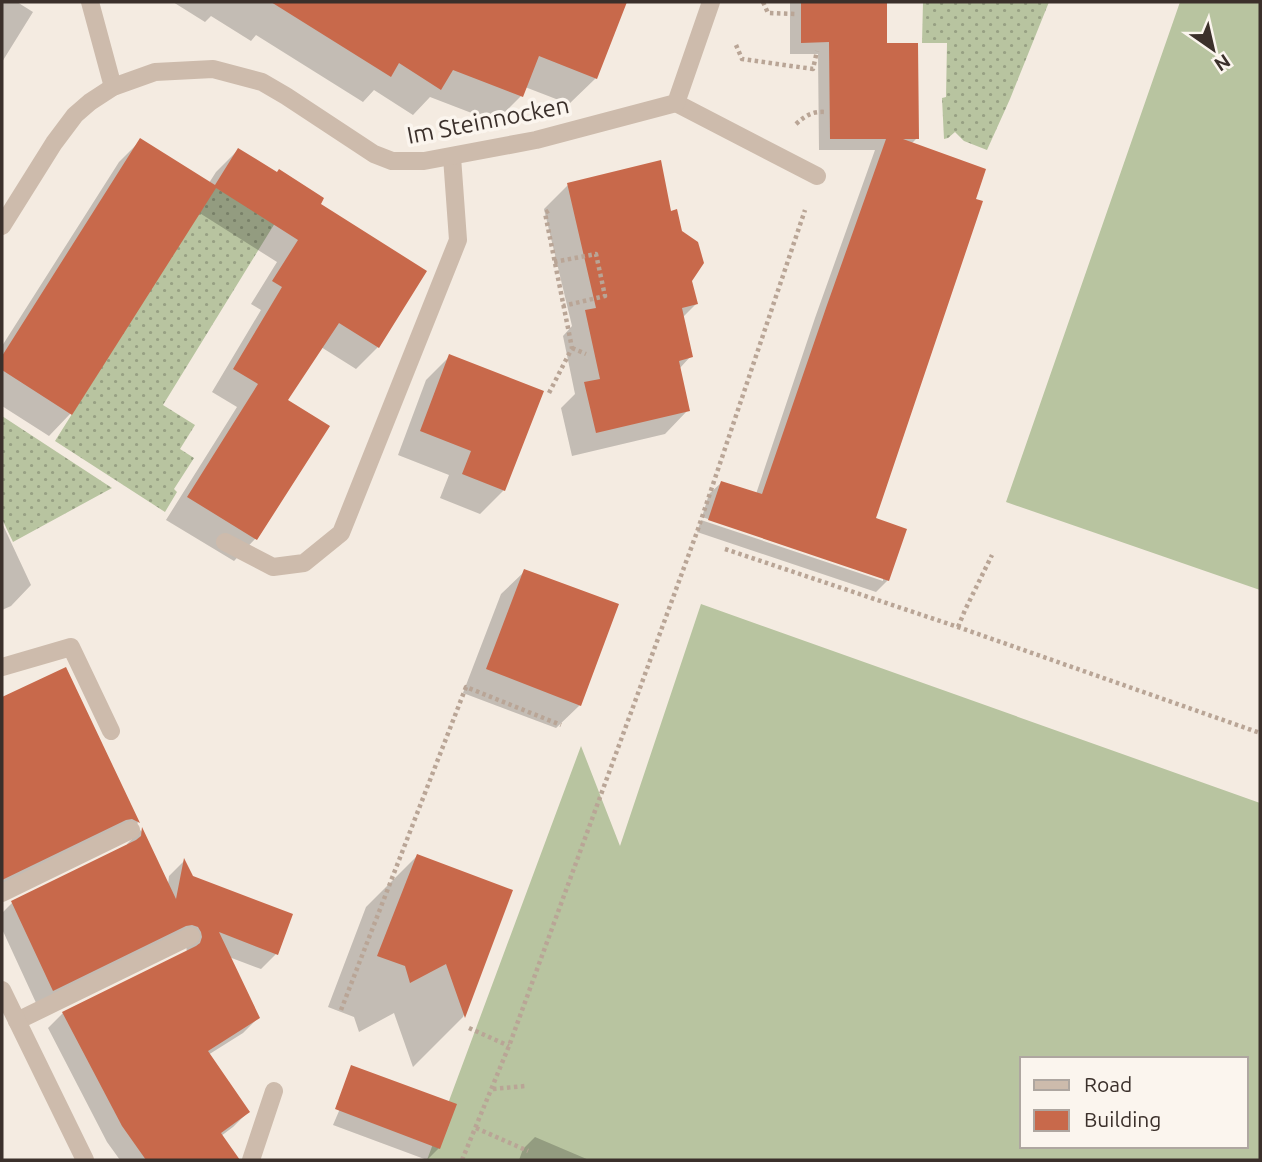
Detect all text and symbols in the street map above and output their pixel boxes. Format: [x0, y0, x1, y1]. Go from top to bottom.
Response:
north arrow [1178, 14, 1248, 84]
text: N [1210, 50, 1235, 76]
street label: Im Steinnocken [405, 91, 571, 149]
legend [1020, 1057, 1248, 1148]
text: Road [1084, 1072, 1132, 1096]
text: Building [1084, 1107, 1161, 1131]

